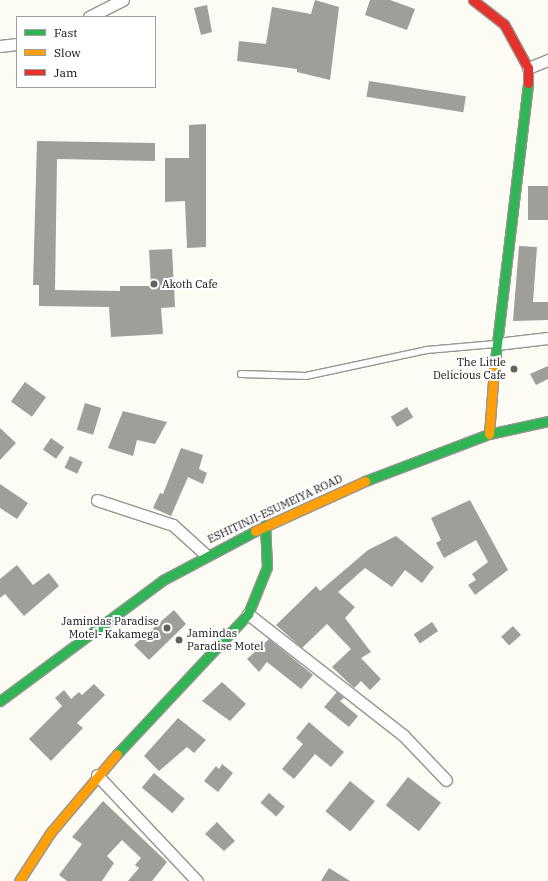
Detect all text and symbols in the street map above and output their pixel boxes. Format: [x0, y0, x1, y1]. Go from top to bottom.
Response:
legend [16, 16, 156, 88]
text: Fast [54, 25, 78, 40]
text: Slow [54, 45, 81, 60]
text: Jam [54, 65, 77, 80]
place label: Akoth Cafe [162, 277, 218, 291]
marker: Akoth Cafe [149, 279, 159, 289]
place label: The Little Delicious Cafe [433, 356, 506, 382]
marker: The Little Delicious Cafe [509, 364, 519, 374]
street label: ESHITINJI-ESUMEIYA ROAD [205, 472, 345, 546]
place label: Jamindas Paradise Motel- Kakamega [61, 615, 159, 641]
marker: Jamindas Paradise Motel- Kakamega [162, 623, 172, 633]
place label: Jamindas Paradise Motel [187, 627, 263, 653]
marker: Jamindas Paradise Motel [174, 635, 184, 645]

